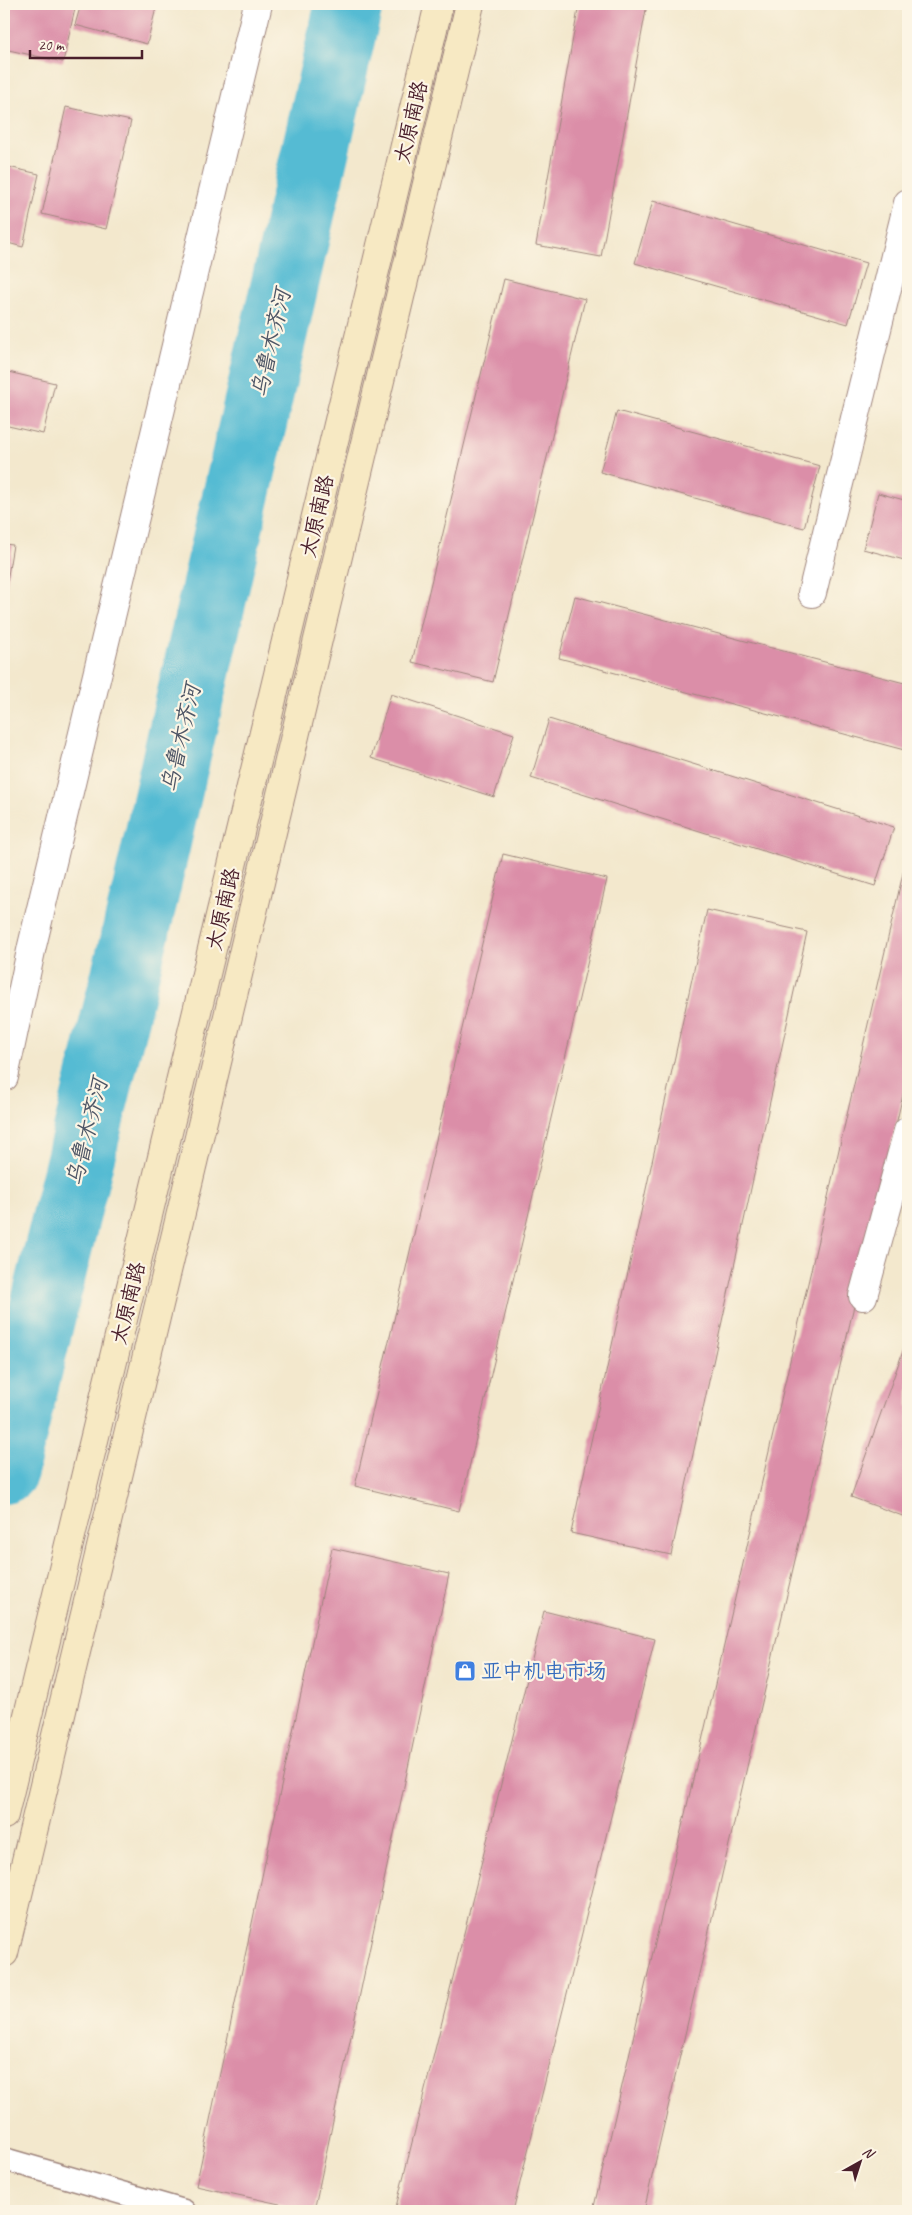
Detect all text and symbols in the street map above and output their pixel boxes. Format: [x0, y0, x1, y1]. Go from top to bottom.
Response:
scale bar [30, 28, 142, 60]
text: 20 m [38, 36, 65, 55]
street label: 太原南路 [389, 78, 433, 166]
water label: 乌鲁木齐河 [245, 283, 298, 400]
street label: 太原南路 [295, 472, 339, 560]
water label: 乌鲁木齐河 [155, 678, 208, 795]
street label: 太原南路 [201, 865, 245, 953]
water label: 乌鲁木齐河 [60, 1072, 115, 1189]
street label: 太原南路 [105, 1259, 151, 1347]
place label: 亚中机电市场 [481, 1658, 607, 1684]
shop icon: 亚中机电市场 [453, 1659, 477, 1683]
north arrow [834, 2138, 884, 2188]
text: N [859, 2143, 878, 2163]

